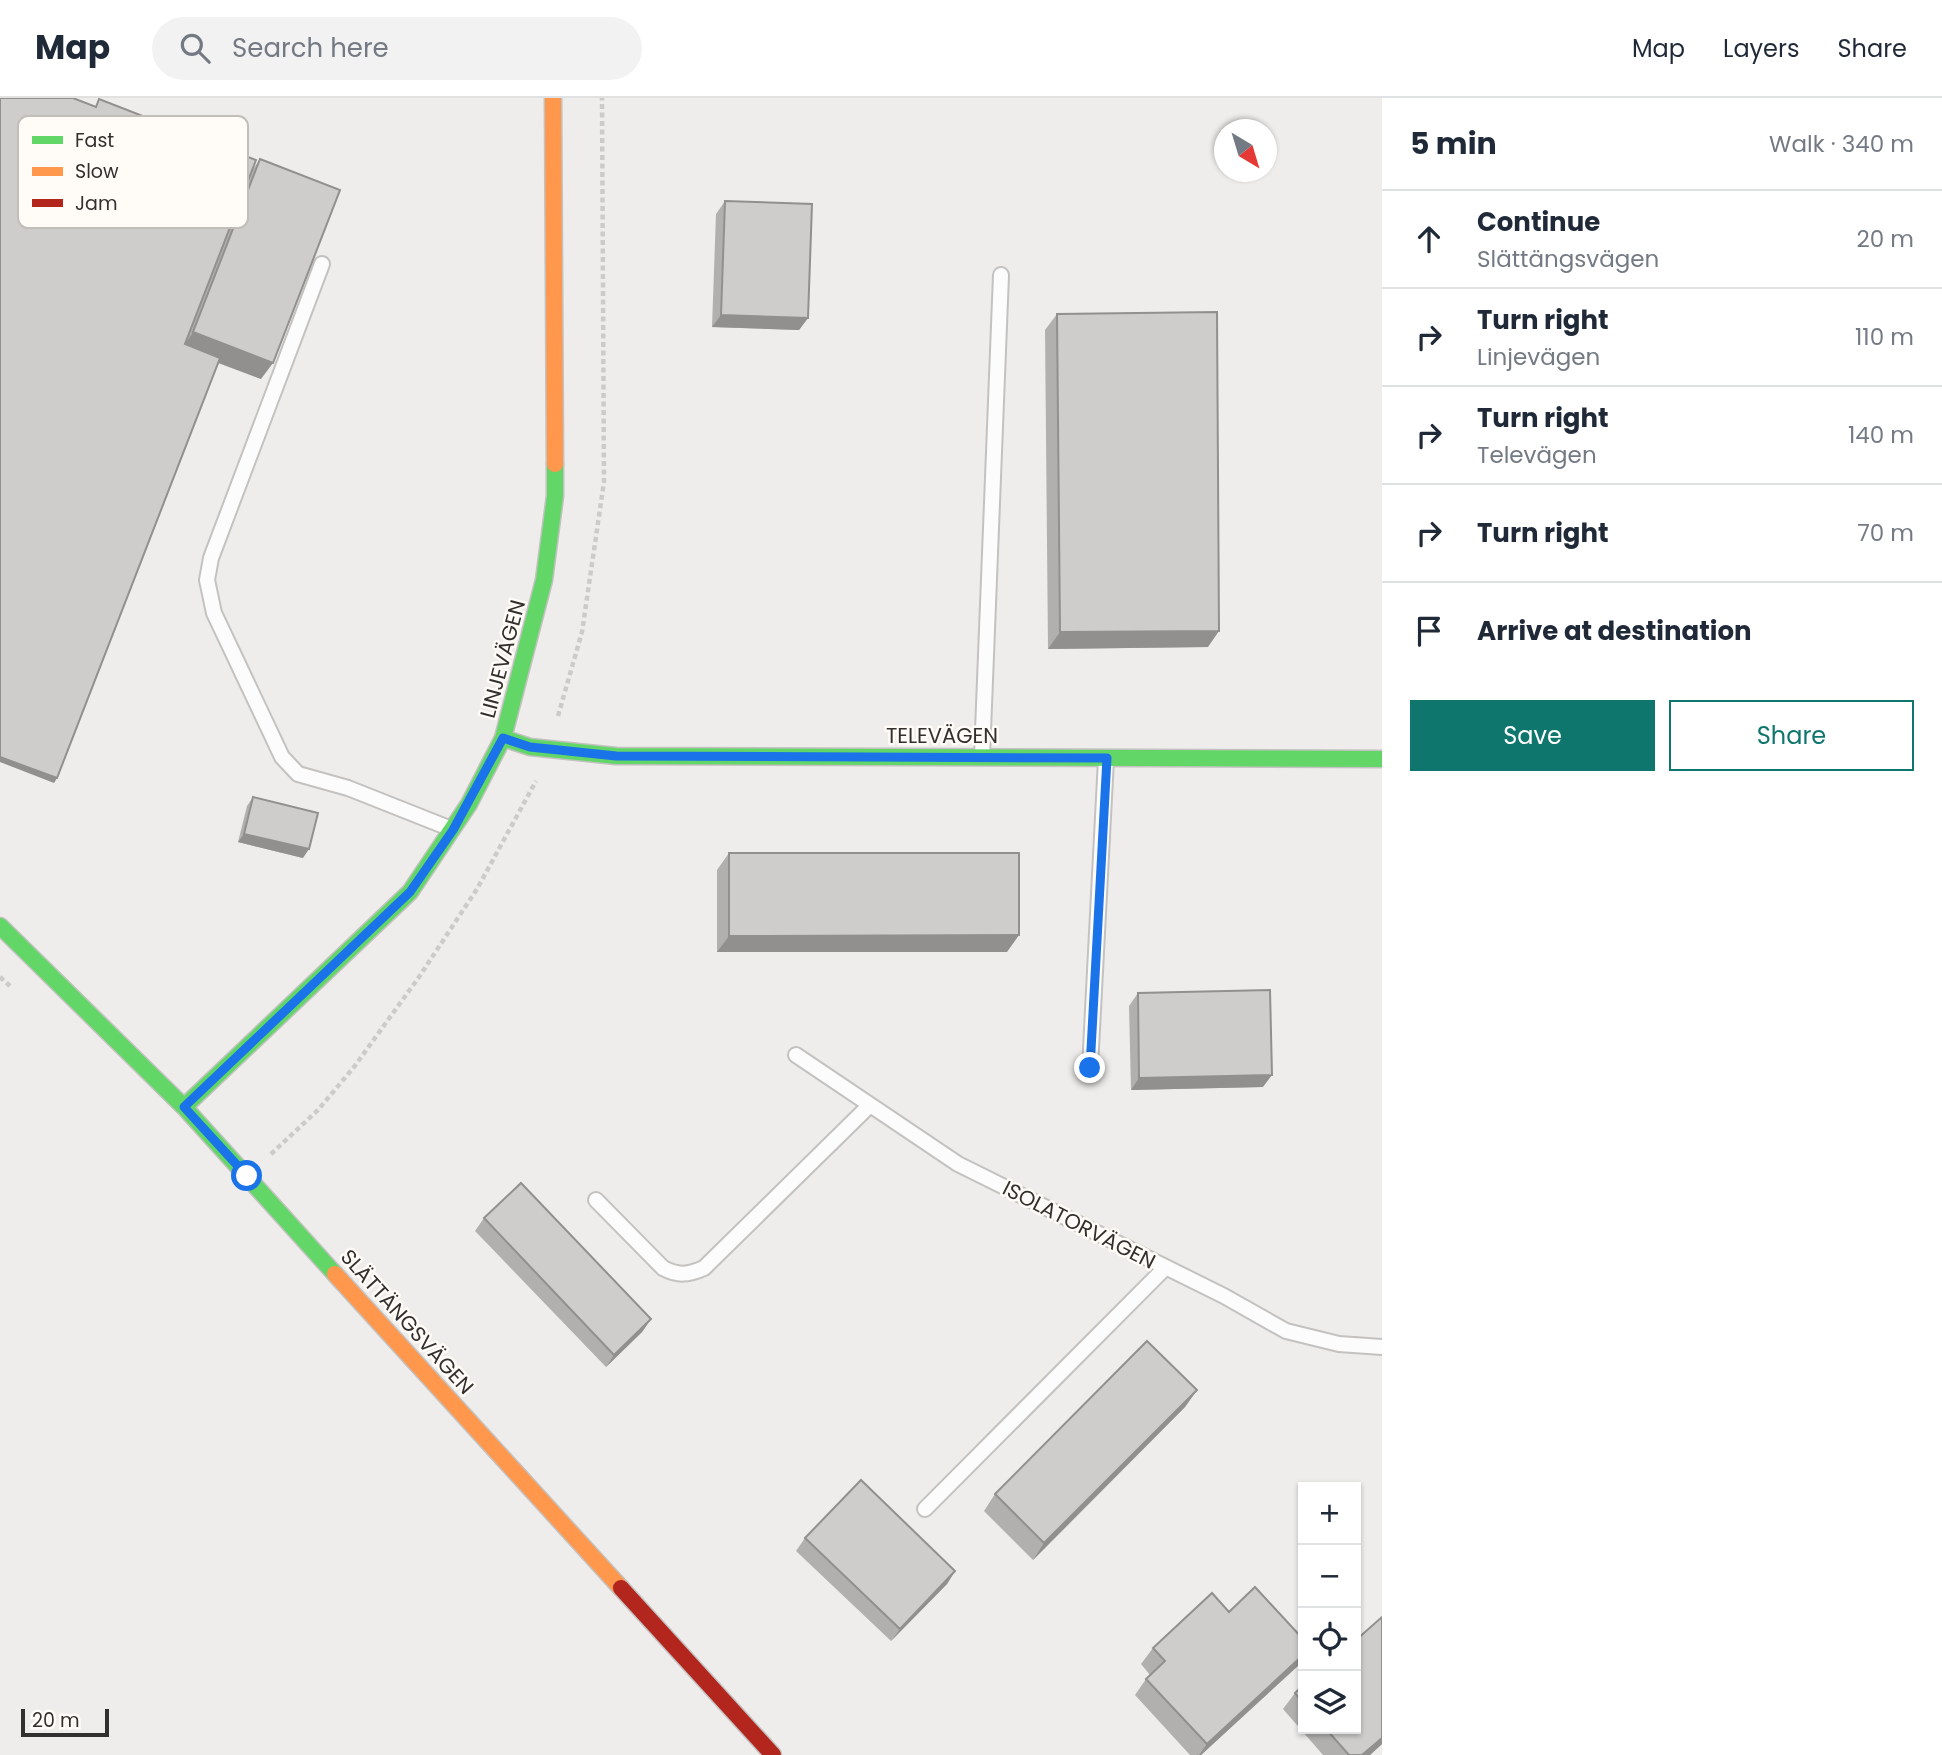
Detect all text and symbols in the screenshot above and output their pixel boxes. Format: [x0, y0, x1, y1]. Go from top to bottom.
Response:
search box [152, 17, 642, 80]
text: Map [35, 24, 110, 71]
icon: search [176, 29, 214, 67]
text: Search here [232, 30, 389, 66]
text: Map [1632, 32, 1685, 65]
text: Layers [1723, 32, 1799, 65]
text: Share [1837, 32, 1907, 65]
legend [18, 116, 248, 228]
north arrow [1214, 119, 1277, 182]
text: 5 min [1410, 122, 1497, 165]
text: Fast [75, 127, 114, 154]
text: Walk · 340 m [1769, 128, 1914, 160]
text: Slow [75, 158, 119, 185]
text: Jam [75, 190, 117, 217]
text: Continue [1477, 204, 1600, 240]
icon: ahead [1410, 220, 1448, 258]
text: 20 m [1856, 223, 1914, 255]
text: Slättängsvägen [1477, 243, 1659, 275]
text: Turn right [1477, 302, 1609, 338]
icon: right [1410, 318, 1448, 356]
text: 110 m [1855, 321, 1914, 353]
text: Linjevägen [1477, 341, 1600, 373]
text: Turn right [1477, 400, 1609, 436]
icon: right [1410, 416, 1448, 454]
text: 140 m [1848, 419, 1914, 451]
text: Televägen [1477, 439, 1597, 471]
icon: right [1410, 514, 1448, 552]
text: Turn right [1477, 515, 1609, 551]
text: 70 m [1857, 517, 1914, 549]
street label: LINJEVÄGEN [473, 597, 532, 721]
icon: arrive [1410, 612, 1448, 650]
text: Arrive at destination [1477, 613, 1752, 649]
button: Save [1410, 700, 1655, 771]
button: Share [1669, 700, 1914, 771]
street label: TELEVÄGEN [886, 721, 998, 750]
route end [1074, 1052, 1105, 1083]
route start [231, 1160, 262, 1191]
street label: ISOLATORVÄGEN [998, 1173, 1161, 1276]
street label: SLÄTTÄNGSVÄGEN [334, 1243, 480, 1401]
map controls [1298, 1482, 1361, 1734]
button: + [1298, 1482, 1361, 1545]
button: − [1298, 1545, 1361, 1608]
button: locate [1298, 1608, 1361, 1671]
button: layers [1298, 1671, 1361, 1734]
scale bar [21, 1706, 108, 1738]
text: 20 m [32, 1707, 80, 1734]

